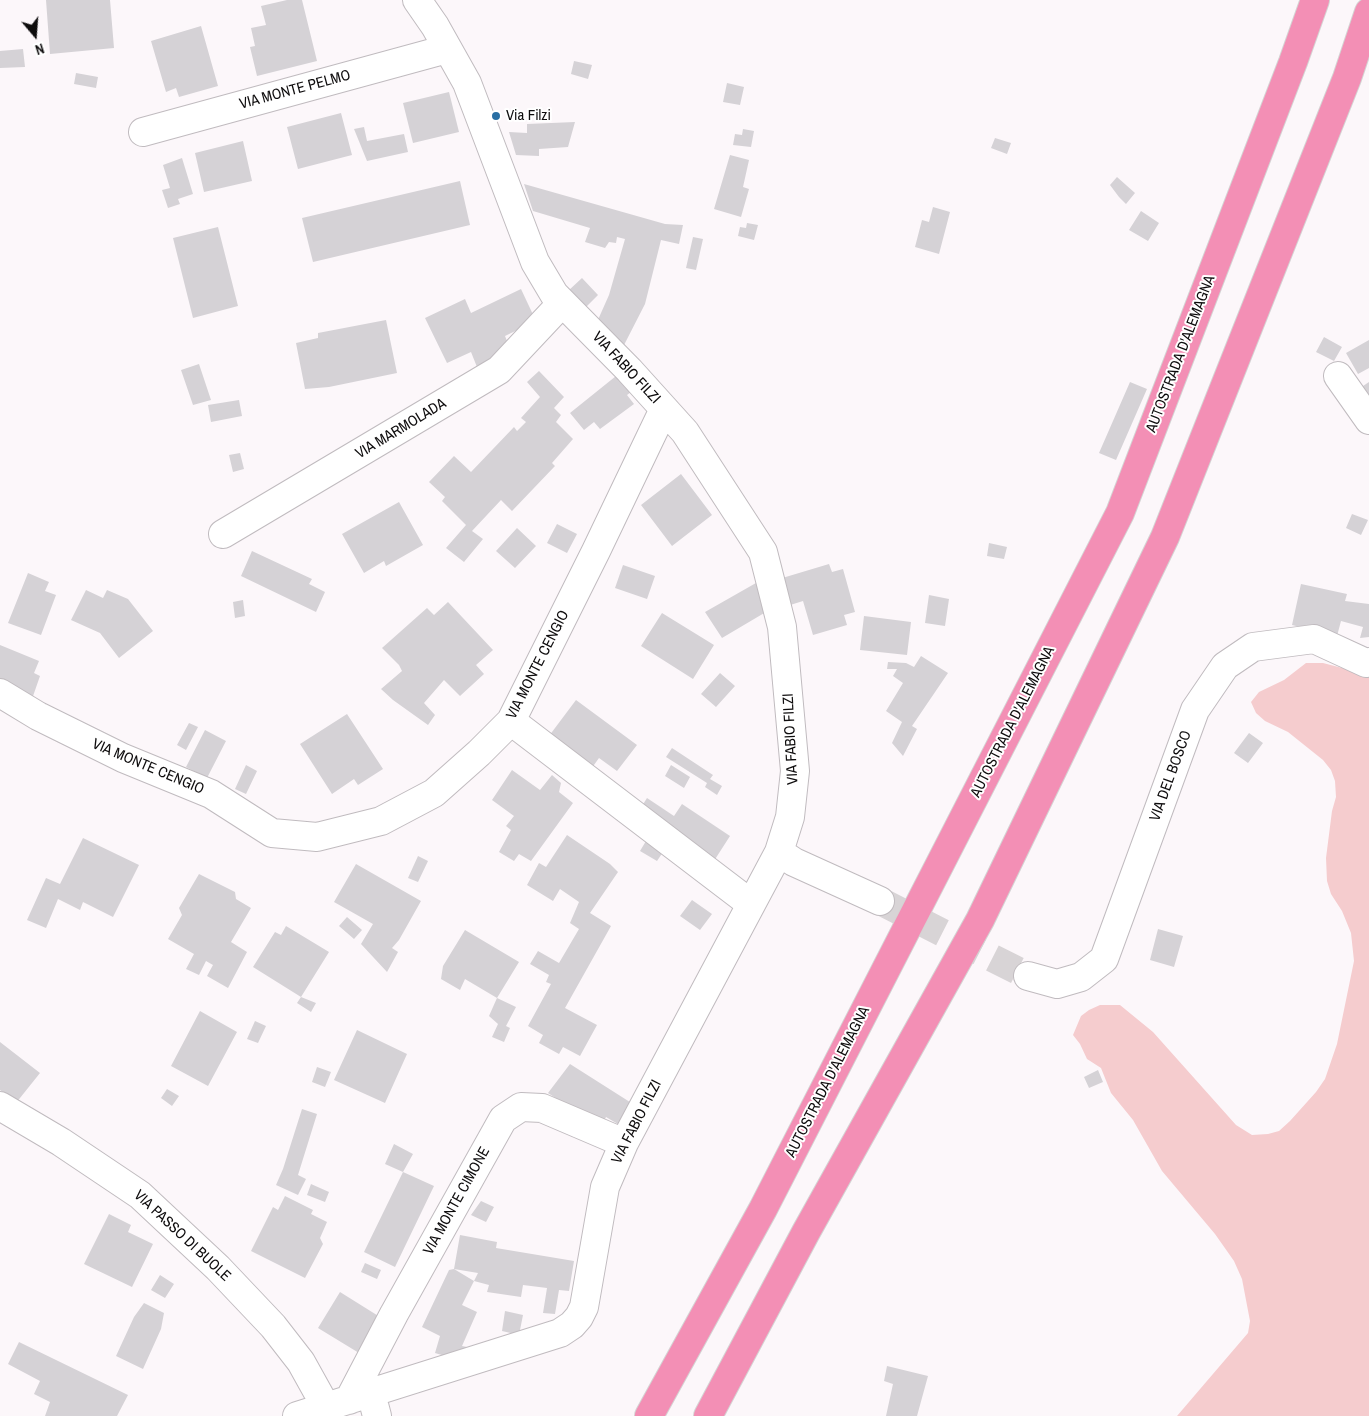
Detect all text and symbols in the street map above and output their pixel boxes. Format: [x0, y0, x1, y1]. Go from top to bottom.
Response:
north arrow [10, 10, 60, 60]
text: N [33, 39, 46, 59]
street label: VIA MONTE PELMO [238, 67, 352, 113]
place label: Via Filzi [506, 107, 551, 125]
marker: Via Filzi [490, 110, 502, 122]
street label: AUTOSTRADA D'ALEMAGNA [1143, 273, 1219, 435]
street label: VIA FABIO FILZI [588, 328, 664, 408]
street label: VIA MARMOLADA [352, 395, 450, 463]
street label: VIA MONTE CENGIO [503, 608, 573, 722]
street label: AUTOSTRADA D'ALEMAGNA [967, 644, 1059, 800]
street label: VIA FABIO FILZI [780, 693, 802, 785]
street label: VIA DEL BOSCO [1146, 728, 1196, 824]
street label: VIA MONTE CENGIO [89, 735, 207, 799]
street label: AUTOSTRADA D'ALEMAGNA [782, 1004, 874, 1160]
street label: VIA FABIO FILZI [608, 1077, 666, 1167]
street label: VIA MONTE CIMONE [420, 1144, 494, 1258]
street label: VIA PASSO DI BUOLE [130, 1187, 234, 1285]

